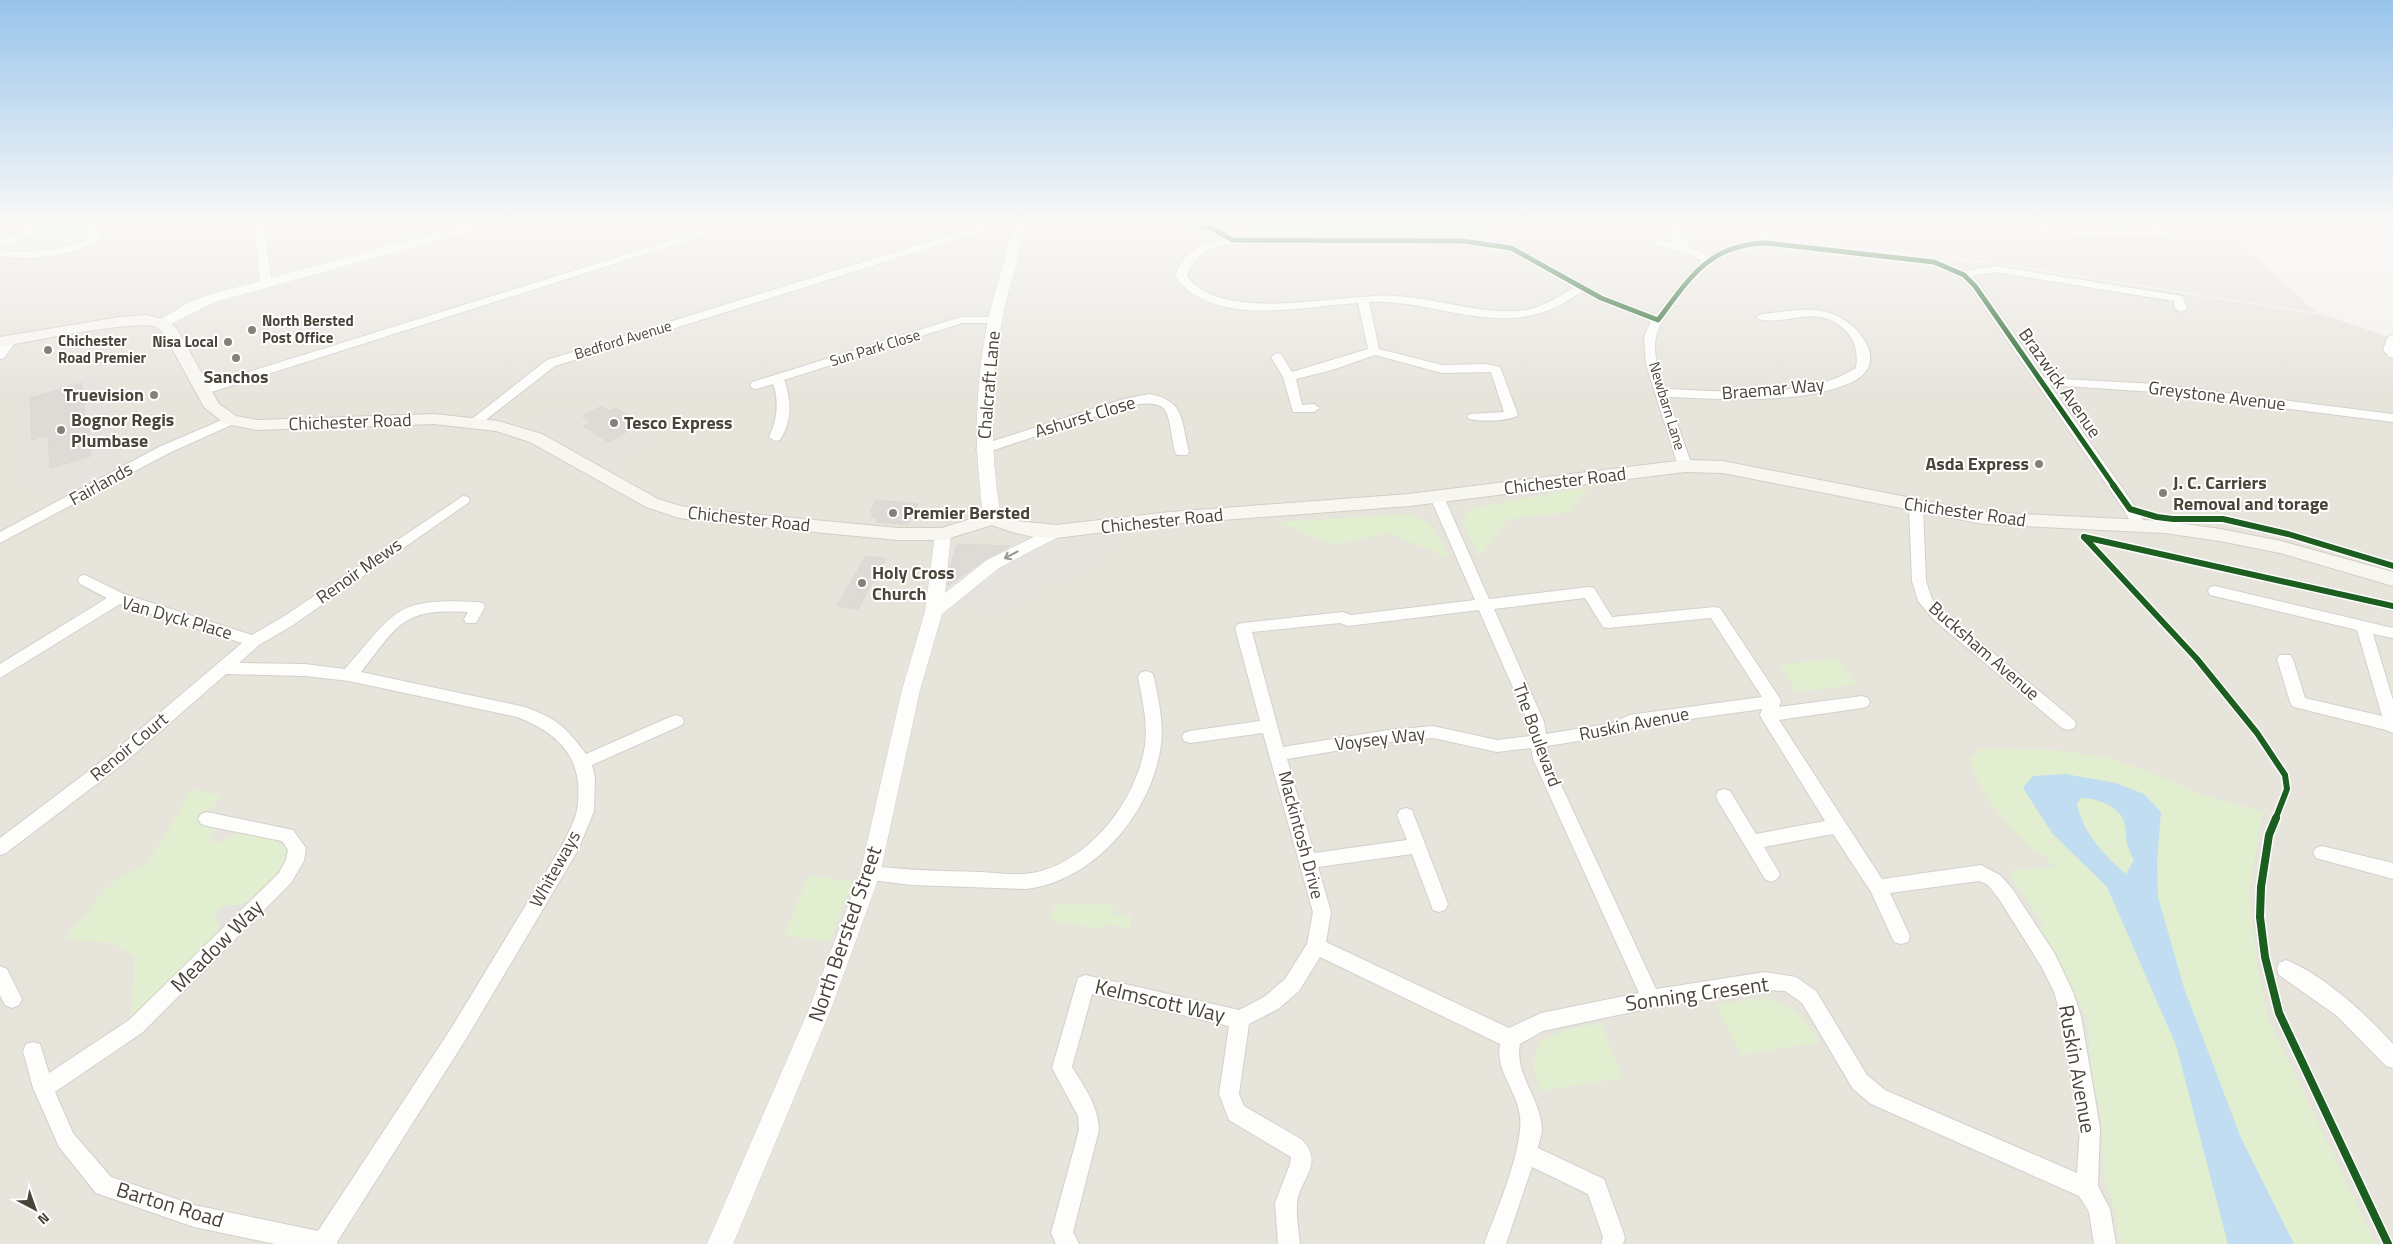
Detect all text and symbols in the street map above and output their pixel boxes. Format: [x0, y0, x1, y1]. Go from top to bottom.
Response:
place label: North Bersted Post Office [262, 309, 354, 349]
street label: Bedford Avenue [571, 314, 674, 365]
street label: Brazwick Avenue [2012, 322, 2108, 443]
street label: Sun Park Close [827, 323, 923, 372]
marker: North Bersted Post Office [246, 324, 258, 336]
place label: Chichester Road Premier [58, 329, 147, 369]
place label: Nisa Local [152, 330, 218, 353]
street label: Chalcraft Lane [970, 330, 1007, 440]
marker: Nisa Local [222, 336, 234, 348]
marker: Chichester Road Premier [42, 344, 54, 356]
marker: Sanchos [230, 352, 242, 364]
street label: Newbarn Lane [1643, 359, 1692, 453]
place label: Sanchos [204, 363, 269, 390]
street label: Braemar Way [1720, 371, 1826, 406]
street label: Greystone Avenue [2147, 374, 2287, 417]
place label: Truevision [63, 381, 144, 408]
street label: Ashurst Close [1031, 388, 1139, 445]
marker: Truevision [148, 389, 160, 401]
place label: Bognor Regis Plumbase [71, 406, 174, 454]
street label: Chichester Road [288, 406, 412, 437]
place label: Tesco Express [624, 409, 733, 436]
marker: Tesco Express [608, 417, 620, 429]
marker: Bognor Regis Plumbase [55, 424, 67, 436]
place label: Asda Express [1925, 450, 2029, 477]
street label: Fairlands [64, 455, 137, 512]
marker: Asda Express [2033, 458, 2045, 470]
street label: Chichester Road [1502, 460, 1628, 501]
place label: J. C. Carriers Removal and torage [2173, 469, 2328, 517]
marker: J. C. Carriers Removal and torage [2157, 487, 2169, 499]
street label: Chichester Road [1902, 490, 2028, 533]
street label: Chichester Road [687, 499, 812, 538]
place label: Premier Bersted [903, 499, 1030, 526]
street label: Chichester Road [1099, 501, 1224, 540]
marker: Premier Bersted [887, 507, 899, 519]
street label: Renoir Mews [310, 531, 407, 610]
one-way arrow [1004, 551, 1019, 560]
place label: Holy Cross Church [872, 559, 955, 607]
marker: Holy Cross Church [856, 577, 868, 589]
street label: Van Dyck Place [119, 589, 236, 646]
street label: Bucksham Avenue [1923, 595, 2046, 707]
street label: The Boulevard [1506, 679, 1569, 790]
street label: Ruskin Avenue [1577, 700, 1691, 747]
street label: Renoir Court [84, 705, 174, 787]
street label: Voysey Way [1333, 720, 1427, 757]
street label: Mackintosh Drive [1271, 768, 1332, 902]
street label: Whiteways [522, 825, 587, 912]
street label: North Bersted Street [799, 841, 889, 1026]
street label: Meadow Way [162, 891, 270, 999]
street label: Sonning Cresent [1623, 967, 1771, 1019]
street label: Kelmscott Way [1092, 970, 1228, 1031]
street label: Ruskin Avenue [2051, 1002, 2105, 1136]
street label: Barton Road [113, 1173, 228, 1236]
north arrow [10, 1184, 60, 1234]
text: N [33, 1208, 54, 1230]

